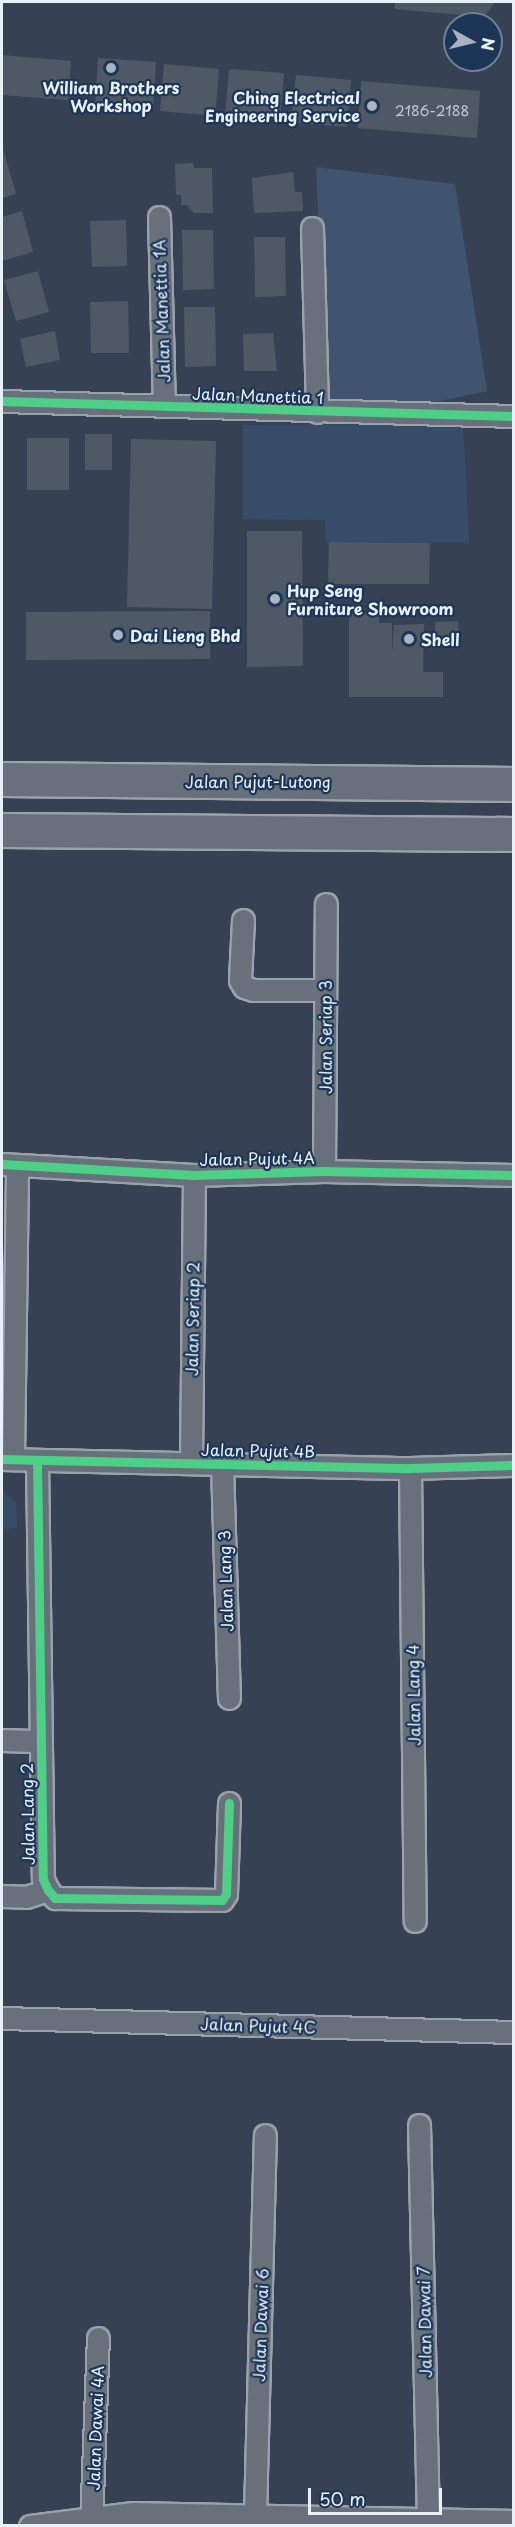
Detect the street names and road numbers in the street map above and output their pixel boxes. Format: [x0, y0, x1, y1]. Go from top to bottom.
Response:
street label: Jalan Manettia 1A [149, 239, 173, 383]
street label: Jalan Manettia 1 [191, 383, 325, 407]
street label: Jalan Pujut-Lutong [185, 771, 331, 791]
street label: Jalan Seriap 3 [315, 980, 335, 1094]
street label: Jalan Pujut 4A [199, 1147, 315, 1169]
street label: Jalan Seriap 2 [181, 1262, 203, 1376]
street label: Jalan Pujut 4B [201, 1439, 315, 1461]
street label: Jalan Lang 3 [214, 1530, 236, 1632]
street label: Jalan Lang 4 [403, 1644, 423, 1746]
street label: Jalan Lang 2 [17, 1762, 37, 1866]
street label: Jalan Pujut 4C [200, 2013, 316, 2037]
street label: Jalan Dawai 7 [413, 2266, 435, 2378]
street label: Jalan Dawai 6 [248, 2268, 272, 2382]
street label: Jalan Dawai 4A [83, 2365, 107, 2491]

